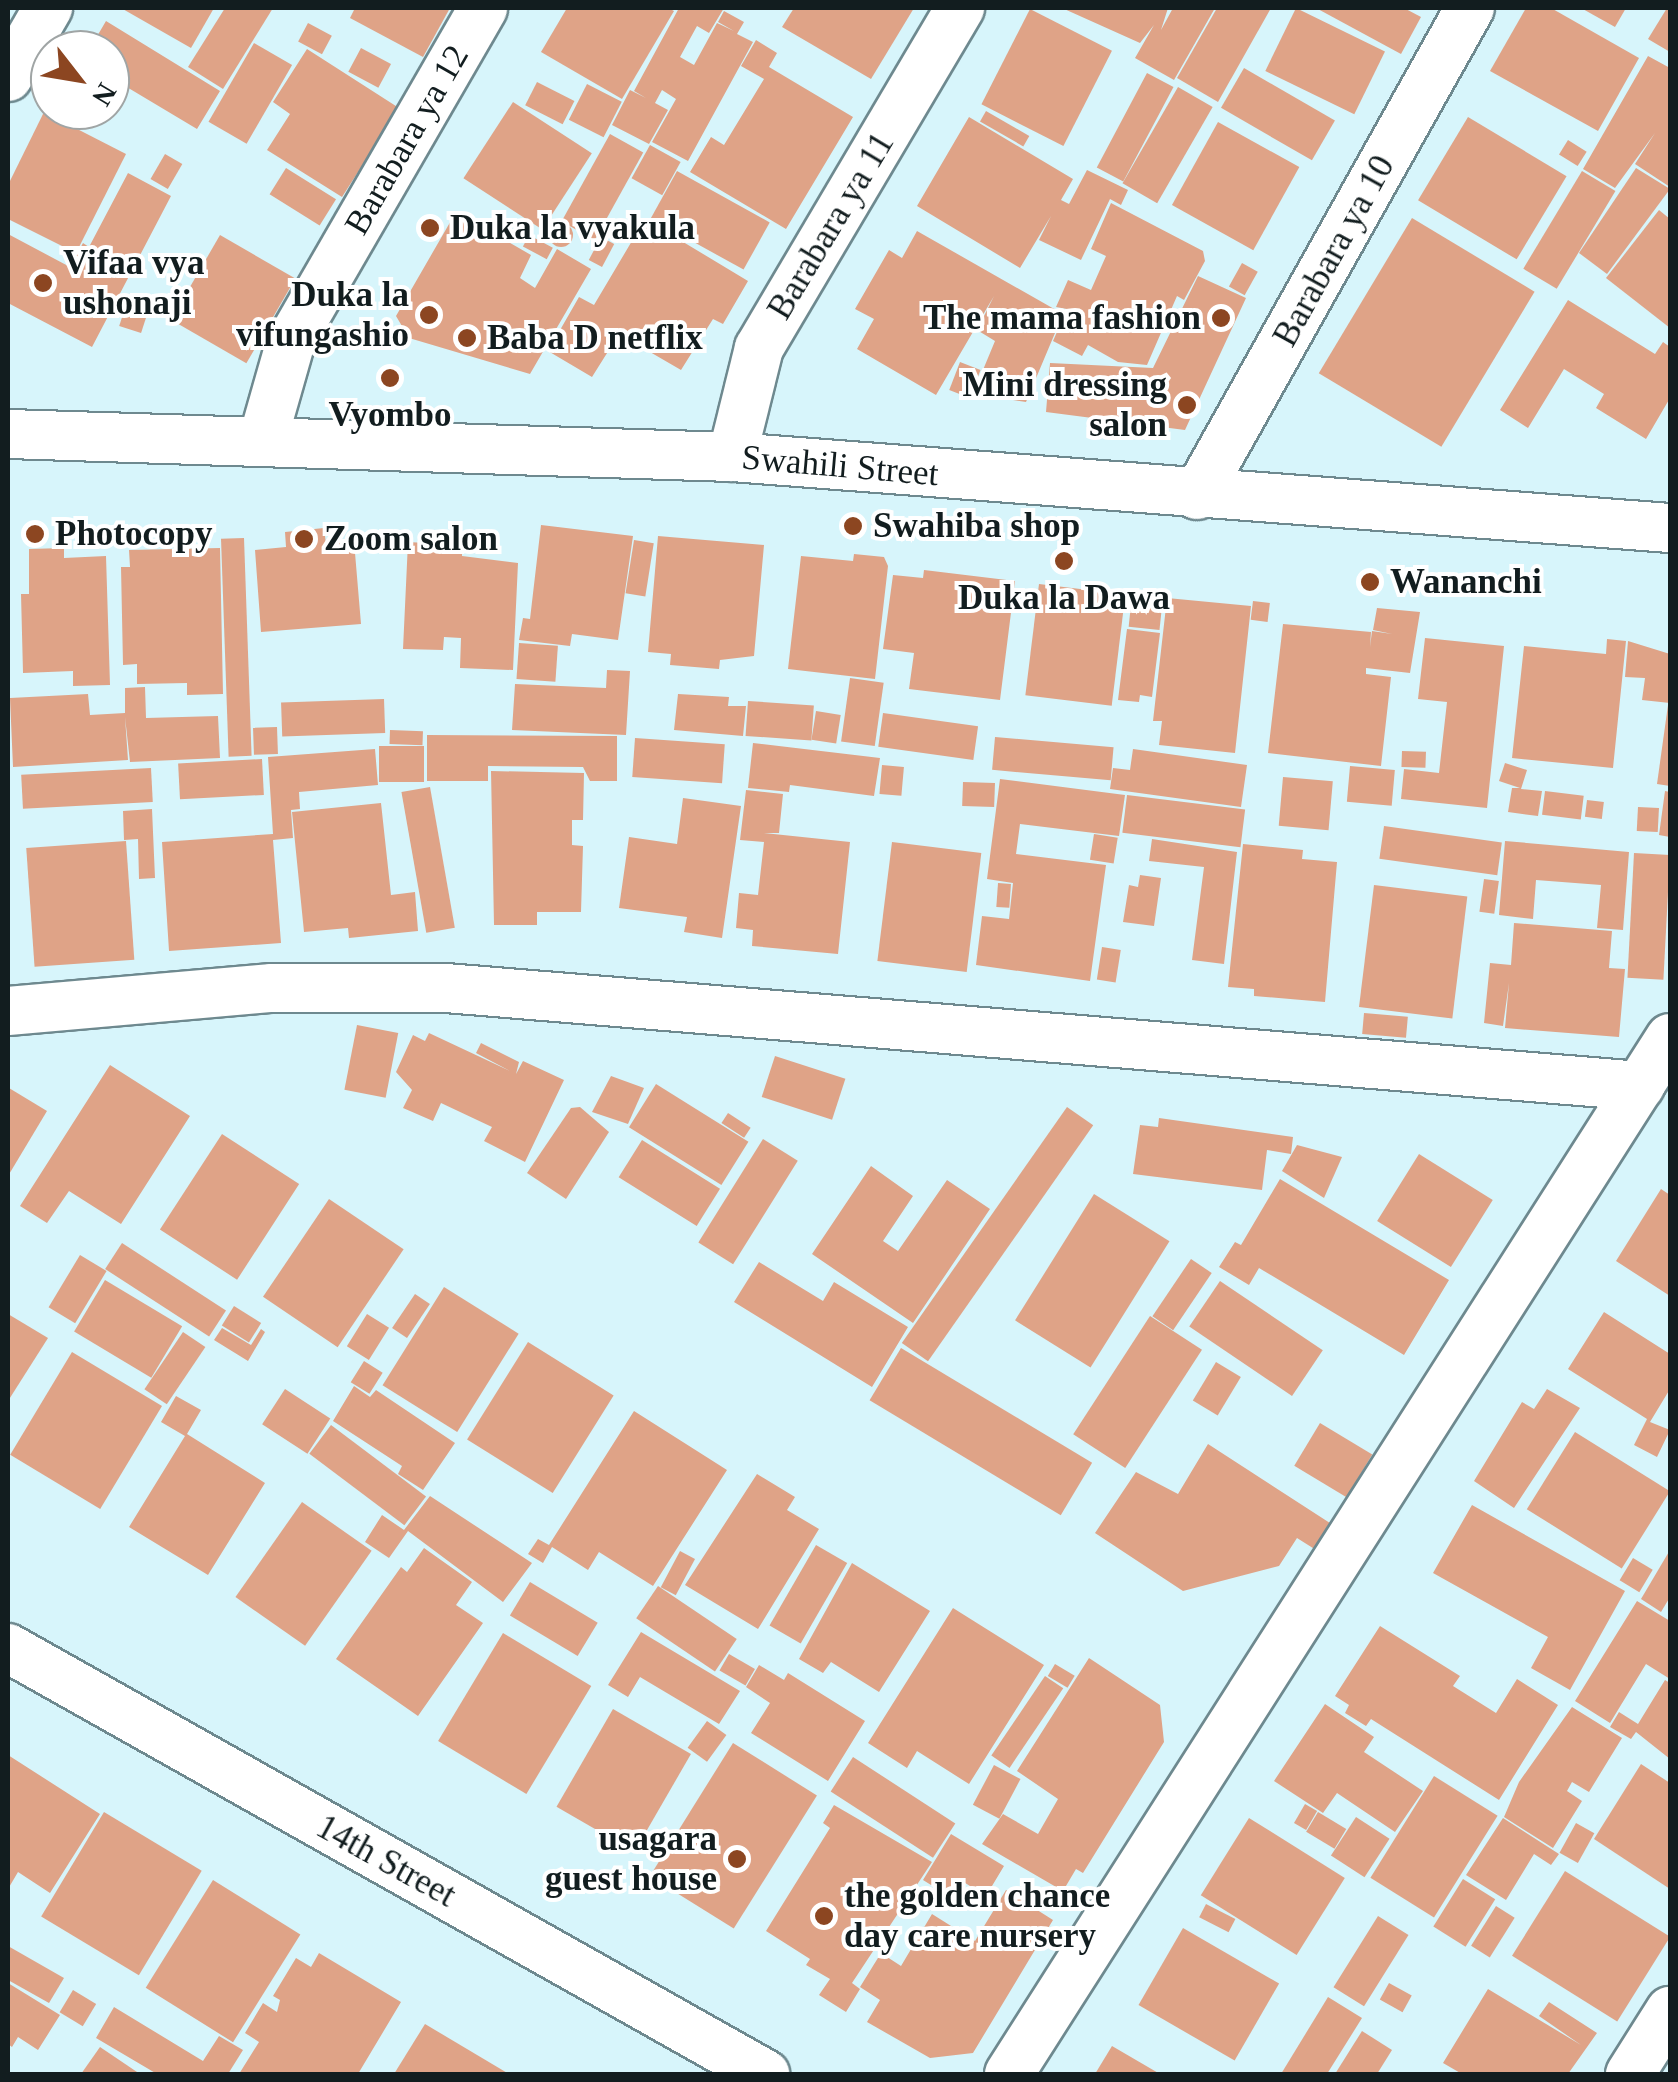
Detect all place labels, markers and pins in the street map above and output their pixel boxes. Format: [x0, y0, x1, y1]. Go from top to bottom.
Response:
place label: Duka la vyakula [450, 207, 695, 249]
marker: Duka la vyakula [419, 217, 441, 239]
place label: Vifaa vya ushonaji [63, 242, 205, 324]
marker: Vifaa vya ushonaji [32, 272, 54, 294]
place label: Duka la vifungashio [236, 274, 409, 356]
place label: The mama fashion [923, 297, 1201, 339]
marker: Duka la vifungashio [418, 304, 440, 326]
marker: The mama fashion [1210, 307, 1232, 329]
place label: Baba D netflix [487, 317, 703, 359]
marker: Baba D netflix [456, 327, 478, 349]
place label: Mini dressing salon [962, 364, 1167, 446]
marker: Vyombo [379, 367, 401, 389]
place label: Vyombo [328, 394, 452, 436]
marker: Mini dressing salon [1176, 394, 1198, 416]
place label: Swahiba shop [873, 505, 1080, 547]
place label: Photocopy [55, 513, 212, 555]
marker: Swahiba shop [842, 515, 864, 537]
place label: Zoom salon [324, 518, 498, 560]
marker: Photocopy [24, 523, 46, 545]
marker: Zoom salon [293, 528, 315, 550]
marker: Duka la Dawa [1053, 550, 1075, 572]
place label: Wananchi [1390, 561, 1542, 603]
marker: Wananchi [1359, 571, 1381, 593]
place label: Duka la Dawa [958, 577, 1170, 619]
place label: usagara guest house [545, 1818, 717, 1900]
marker: usagara guest house [726, 1848, 748, 1870]
place label: the golden chance day care nursery [844, 1875, 1110, 1957]
marker: the golden chance day care nursery [813, 1905, 835, 1927]

